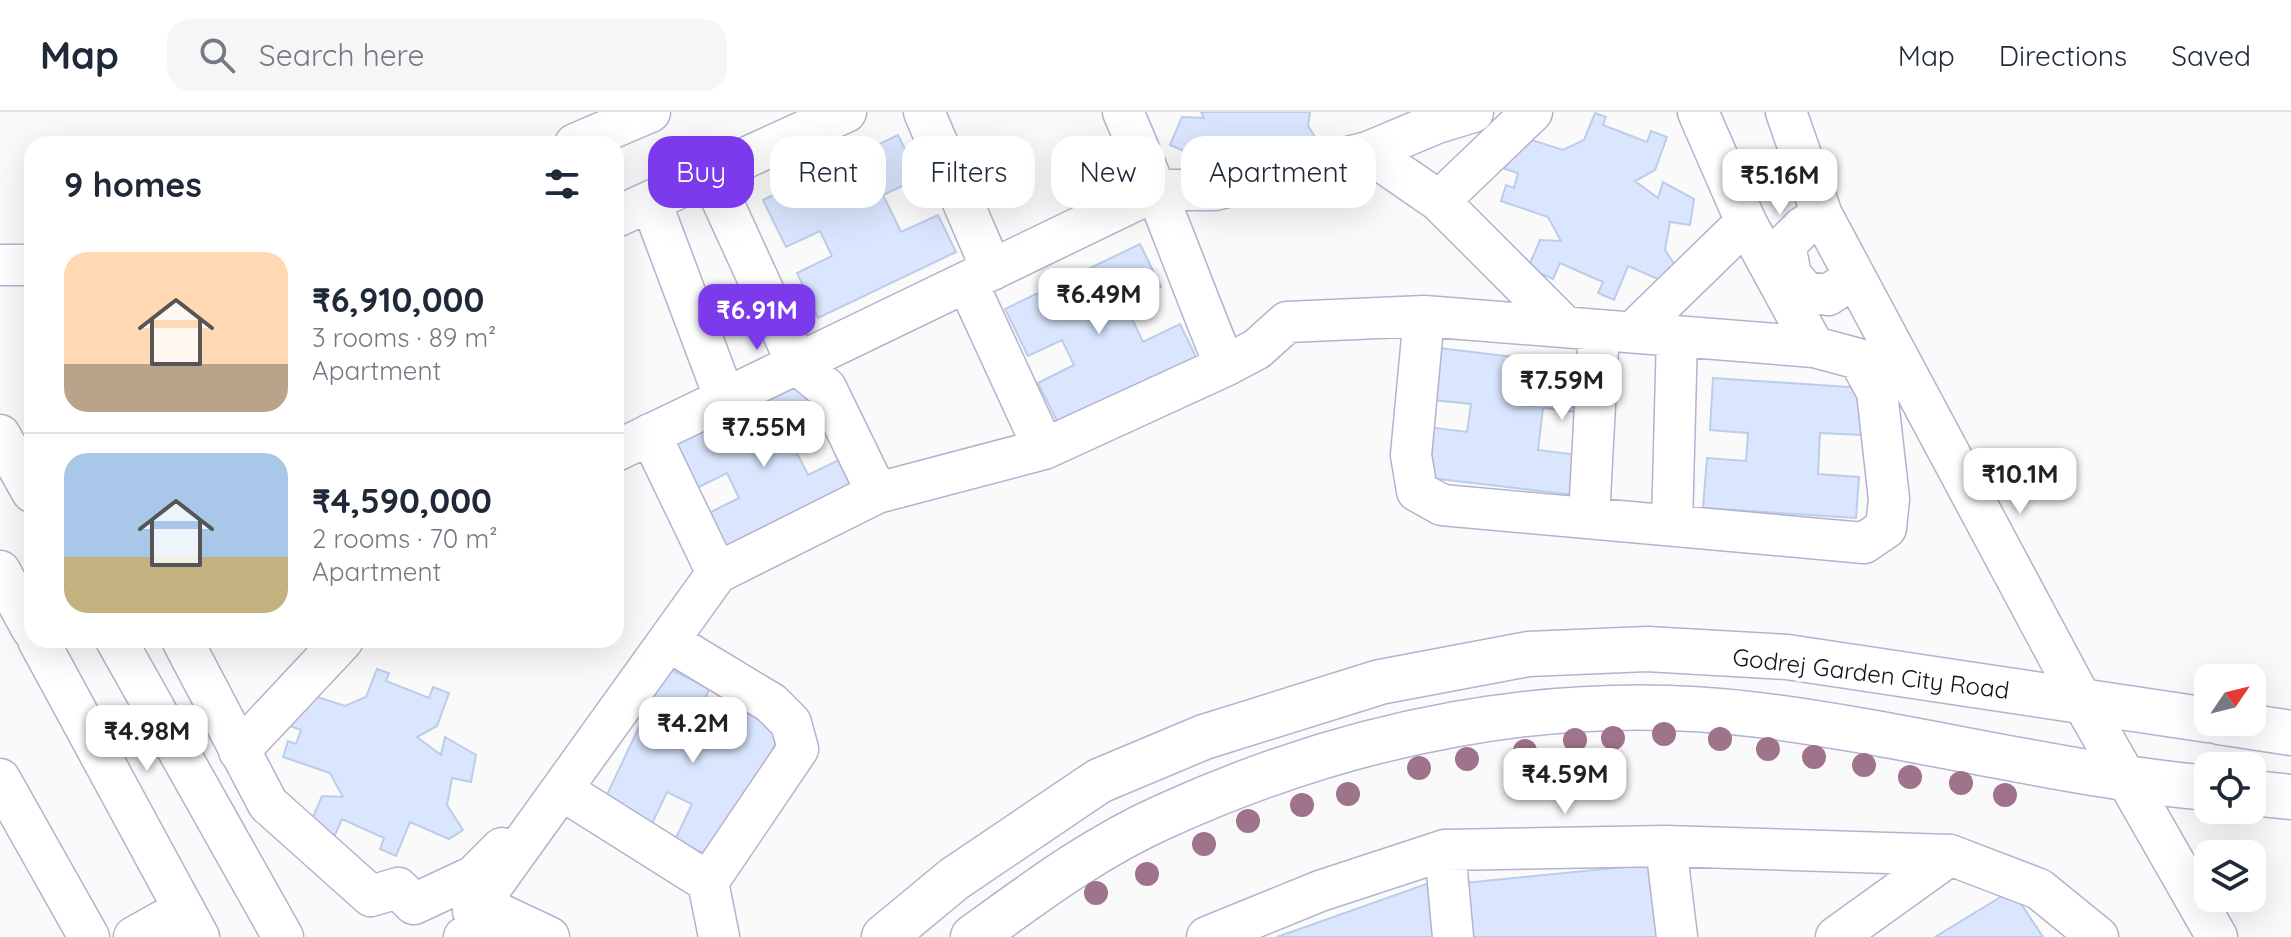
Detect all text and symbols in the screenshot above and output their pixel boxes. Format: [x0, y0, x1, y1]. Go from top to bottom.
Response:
search box [167, 19, 727, 91]
text: Map [40, 31, 119, 79]
icon: search [195, 33, 239, 77]
text: Search here [259, 36, 424, 74]
text: Map [1898, 38, 1955, 73]
text: Directions [1999, 38, 2127, 73]
text: Saved [2171, 38, 2251, 73]
chip: Buy [648, 136, 754, 208]
chip: Rent [770, 136, 886, 208]
chip: Filters [902, 136, 1035, 208]
chip: New [1051, 136, 1165, 208]
chip: Apartment [1181, 136, 1376, 208]
pin: ₹5.16M [1715, 149, 1845, 217]
text: ₹5.16M [1740, 158, 1820, 191]
icon: filters [540, 162, 584, 206]
text: 9 homes [64, 163, 202, 206]
pin: ₹6.49M [1034, 268, 1164, 336]
text: ₹6.49M [1056, 277, 1142, 310]
text: ₹6,910,000 [312, 278, 484, 321]
icon: home [128, 284, 224, 380]
pin: ₹6.91M [692, 284, 822, 352]
text: ₹6.91M [716, 293, 798, 326]
text: 3 rooms · 89 m² [312, 321, 496, 354]
text: Apartment [312, 354, 441, 387]
pin: ₹7.59M [1497, 354, 1627, 422]
text: ₹7.59M [1520, 363, 1604, 396]
pin: ₹7.55M [699, 401, 829, 469]
text: ₹7.55M [722, 410, 806, 443]
pin: ₹10.1M [1955, 448, 2085, 516]
text: ₹10.1M [1981, 457, 2059, 490]
text: ₹4,590,000 [312, 479, 492, 522]
icon: home [128, 485, 224, 581]
text: 2 rooms · 70 m² [312, 522, 497, 555]
text: Apartment [312, 555, 441, 588]
street label: Godrej Garden City Road [1731, 641, 2011, 705]
north arrow [2194, 664, 2266, 736]
map controls [2194, 664, 2266, 912]
pin: ₹4.2M [637, 697, 749, 765]
pin: ₹4.98M [82, 705, 212, 773]
text: ₹4.2M [657, 706, 729, 739]
text: ₹4.98M [104, 714, 190, 747]
pin: ₹4.59M [1500, 748, 1630, 816]
button: locate [2194, 752, 2266, 824]
text: ₹4.59M [1521, 757, 1609, 790]
button: layers [2194, 840, 2266, 912]

